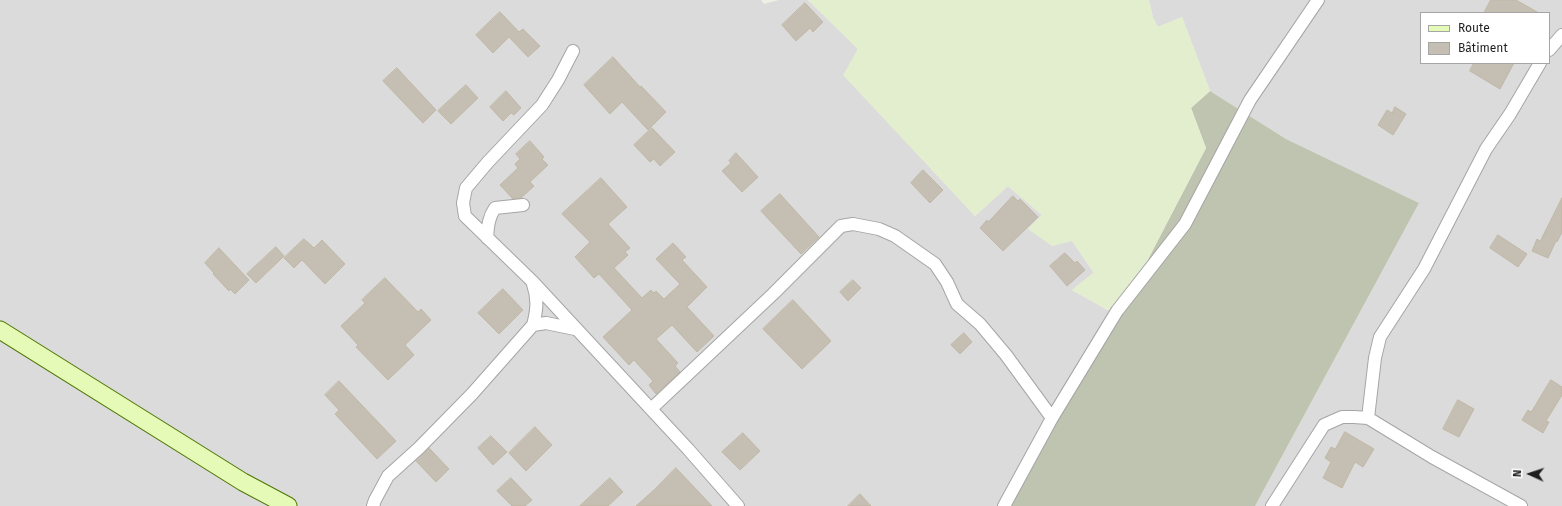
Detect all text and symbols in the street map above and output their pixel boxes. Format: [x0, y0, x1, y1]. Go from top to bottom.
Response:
legend [1420, 12, 1550, 64]
text: Route [1458, 21, 1490, 35]
text: Bâtiment [1458, 41, 1508, 55]
north arrow [1510, 454, 1550, 494]
text: N [1511, 469, 1524, 477]

